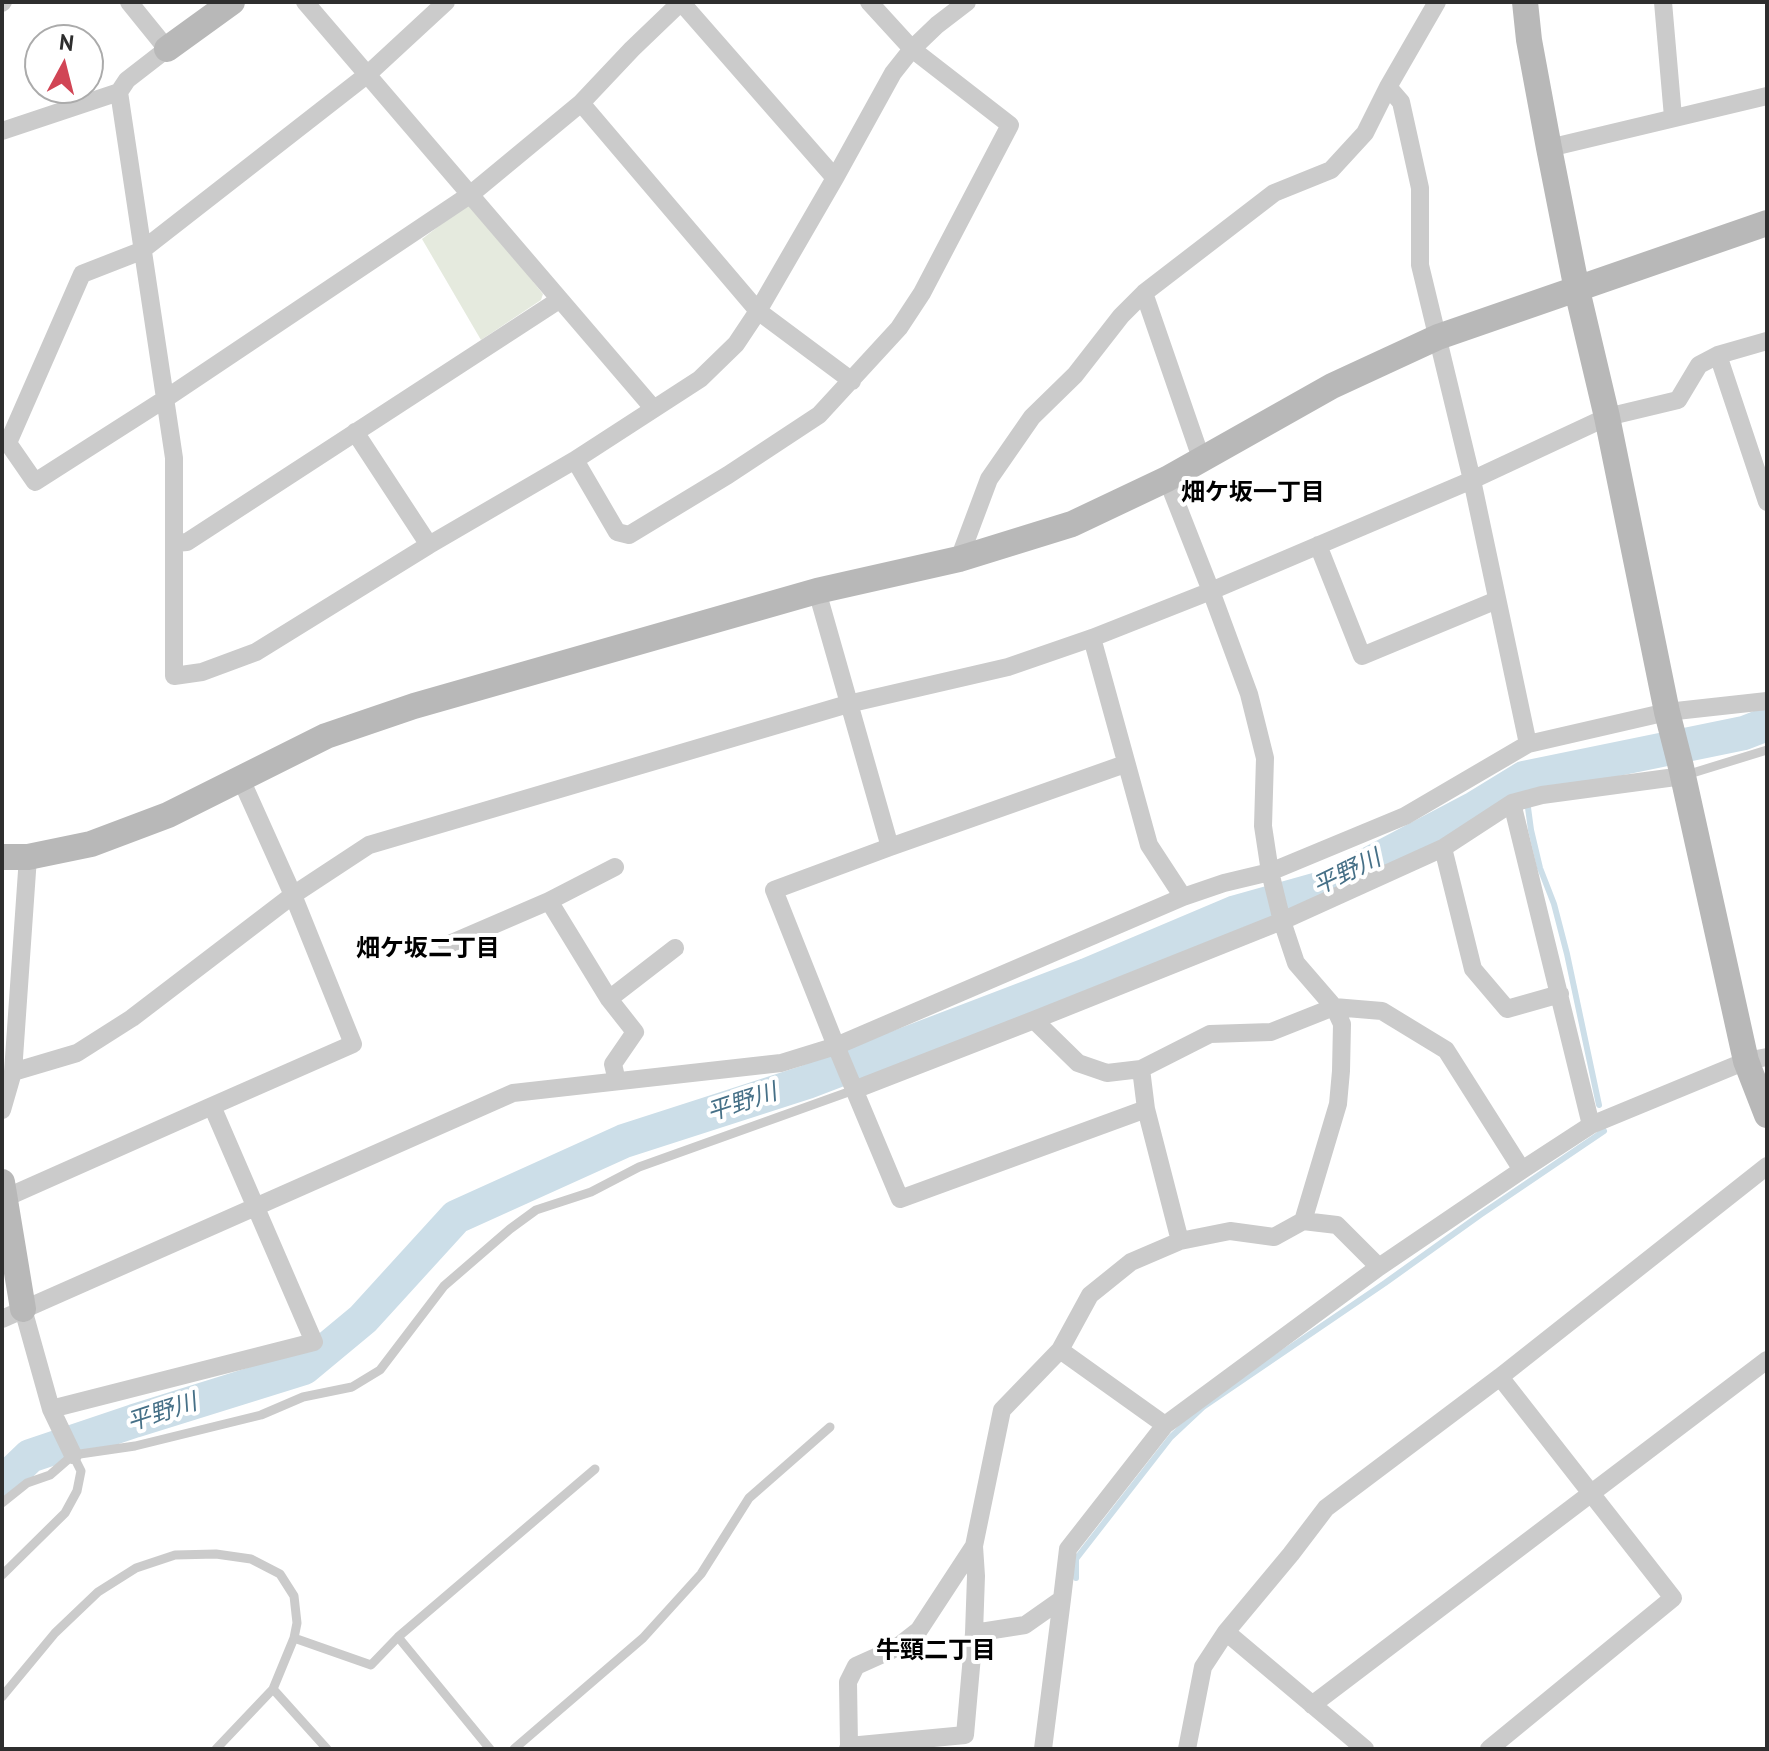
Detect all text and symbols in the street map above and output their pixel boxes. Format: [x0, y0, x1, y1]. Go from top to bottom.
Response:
north arrow [24, 24, 104, 104]
text: N [58, 27, 76, 57]
district label: 畑ケ坂一丁目 [1181, 479, 1325, 507]
water label: 平野川 [1308, 844, 1386, 902]
district label: 畑ケ坂二丁目 [356, 935, 500, 963]
water label: 平野川 [703, 1078, 781, 1128]
water label: 平野川 [123, 1388, 201, 1438]
district label: 牛頸二丁目 [876, 1637, 996, 1665]

